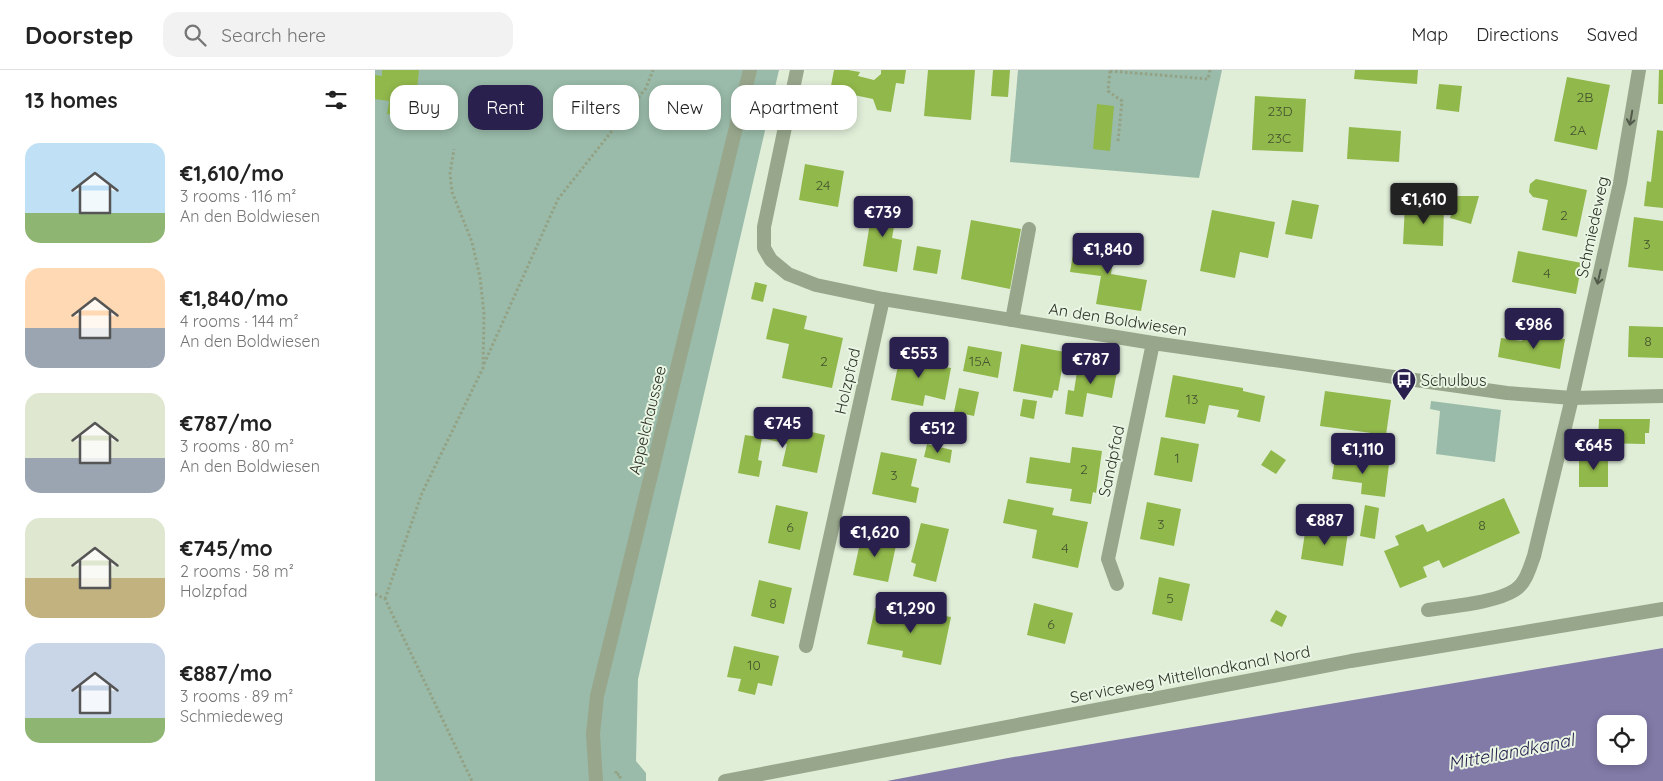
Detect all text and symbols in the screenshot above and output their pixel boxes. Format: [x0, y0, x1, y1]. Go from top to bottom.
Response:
search box [163, 12, 513, 57]
text: Doorstep [25, 20, 133, 50]
icon: search [181, 21, 209, 49]
text: Search here [221, 23, 326, 47]
text: Map [1411, 23, 1448, 46]
text: Directions [1476, 23, 1559, 46]
text: Saved [1587, 23, 1638, 46]
chip: Buy [390, 85, 458, 130]
chip: Rent [468, 85, 543, 130]
chip: Filters [553, 85, 639, 130]
chip: New [649, 85, 721, 130]
chip: Apartment [731, 85, 857, 130]
icon: filters [322, 86, 350, 114]
text: 13 homes [25, 87, 118, 113]
house number: 2B [1577, 88, 1593, 106]
house number: 23D [1267, 102, 1293, 120]
one-way arrow [1626, 110, 1636, 126]
house number: 2A [1570, 121, 1586, 139]
house number: 23C [1267, 129, 1291, 147]
text: €1,610/mo [180, 160, 284, 186]
icon: home [65, 163, 125, 223]
street label: Schmiedeweg [1571, 174, 1613, 280]
house number: 24 [816, 176, 830, 194]
pin: €1,610 [1383, 182, 1465, 225]
text: 3 rooms · 116 m² [180, 186, 296, 206]
text: €1,610 [1401, 189, 1447, 209]
pin: €739 [853, 196, 913, 238]
text: €739 [865, 202, 901, 222]
text: An den Boldwiesen [180, 206, 320, 226]
house number: 2 [1560, 206, 1568, 224]
pin: €1,840 [1067, 232, 1149, 275]
house number: 3 [1643, 235, 1651, 253]
text: €1,840 [1084, 239, 1132, 259]
house number: 4 [1543, 264, 1551, 282]
one-way arrow [1594, 269, 1603, 285]
text: €1,840/mo [180, 285, 288, 311]
icon: home [65, 288, 125, 348]
street label: An den Boldwiesen [1047, 298, 1189, 340]
pin: €986 [1504, 308, 1564, 350]
text: 4 rooms · 144 m² [180, 311, 298, 331]
text: €986 [1516, 314, 1552, 334]
text: An den Boldwiesen [180, 331, 320, 351]
house number: 8 [1644, 332, 1652, 350]
pin: €553 [889, 336, 949, 379]
pin: €787 [1061, 342, 1121, 385]
text: €553 [900, 343, 938, 363]
street label: Holzpfad [830, 346, 864, 416]
text: €787 [1073, 349, 1109, 369]
house number: 2 [820, 352, 828, 370]
house number: 15A [969, 352, 991, 370]
street label: Appelchaussee [624, 364, 670, 476]
bus stop icon: Schulbus [1391, 367, 1417, 401]
place label: Schulbus [1421, 370, 1486, 390]
house number: 13 [1186, 390, 1198, 408]
pin: €745 [753, 406, 813, 449]
text: €787/mo [180, 410, 272, 436]
pin: €512 [908, 412, 968, 454]
icon: home [65, 413, 125, 473]
text: €745 [765, 413, 801, 433]
text: €512 [921, 418, 955, 438]
street label: Sandpfad [1094, 423, 1128, 499]
pin: €645 [1564, 428, 1624, 471]
pin: €1,110 [1322, 432, 1404, 475]
text: €645 [1575, 435, 1613, 455]
text: 3 rooms · 80 m² [180, 436, 294, 456]
text: €1,110 [1342, 439, 1384, 459]
house number: 1 [1174, 449, 1180, 467]
text: An den Boldwiesen [180, 456, 320, 476]
house number: 2 [1080, 460, 1088, 478]
house number: 3 [890, 466, 898, 484]
pin: €887 [1295, 504, 1355, 546]
text: €887 [1307, 510, 1343, 530]
house number: 3 [1157, 515, 1165, 533]
pin: €1,620 [834, 516, 916, 558]
house number: 8 [1478, 516, 1486, 534]
house number: 6 [786, 518, 794, 536]
text: €1,620 [851, 522, 899, 542]
text: €745/mo [180, 535, 273, 561]
icon: home [65, 538, 125, 598]
house number: 4 [1061, 539, 1069, 557]
text: 2 rooms · 58 m² [180, 561, 294, 581]
text: Holzpfad [180, 581, 247, 601]
house number: 5 [1166, 589, 1174, 607]
pin: €1,290 [870, 592, 952, 634]
house number: 8 [769, 594, 777, 612]
text: €1,290 [887, 598, 935, 618]
house number: 6 [1047, 615, 1055, 633]
street label: Serviceweg Mittellandkanal Nord [1068, 641, 1312, 707]
house number: 10 [747, 656, 761, 674]
text: €887/mo [180, 660, 272, 686]
icon: home [65, 663, 125, 723]
text: 3 rooms · 89 m² [180, 686, 293, 706]
text: Schmiedeweg [180, 706, 283, 726]
map controls [1597, 715, 1647, 765]
button: locate [1597, 715, 1647, 765]
water label: Mittellandkanal [1446, 728, 1577, 775]

